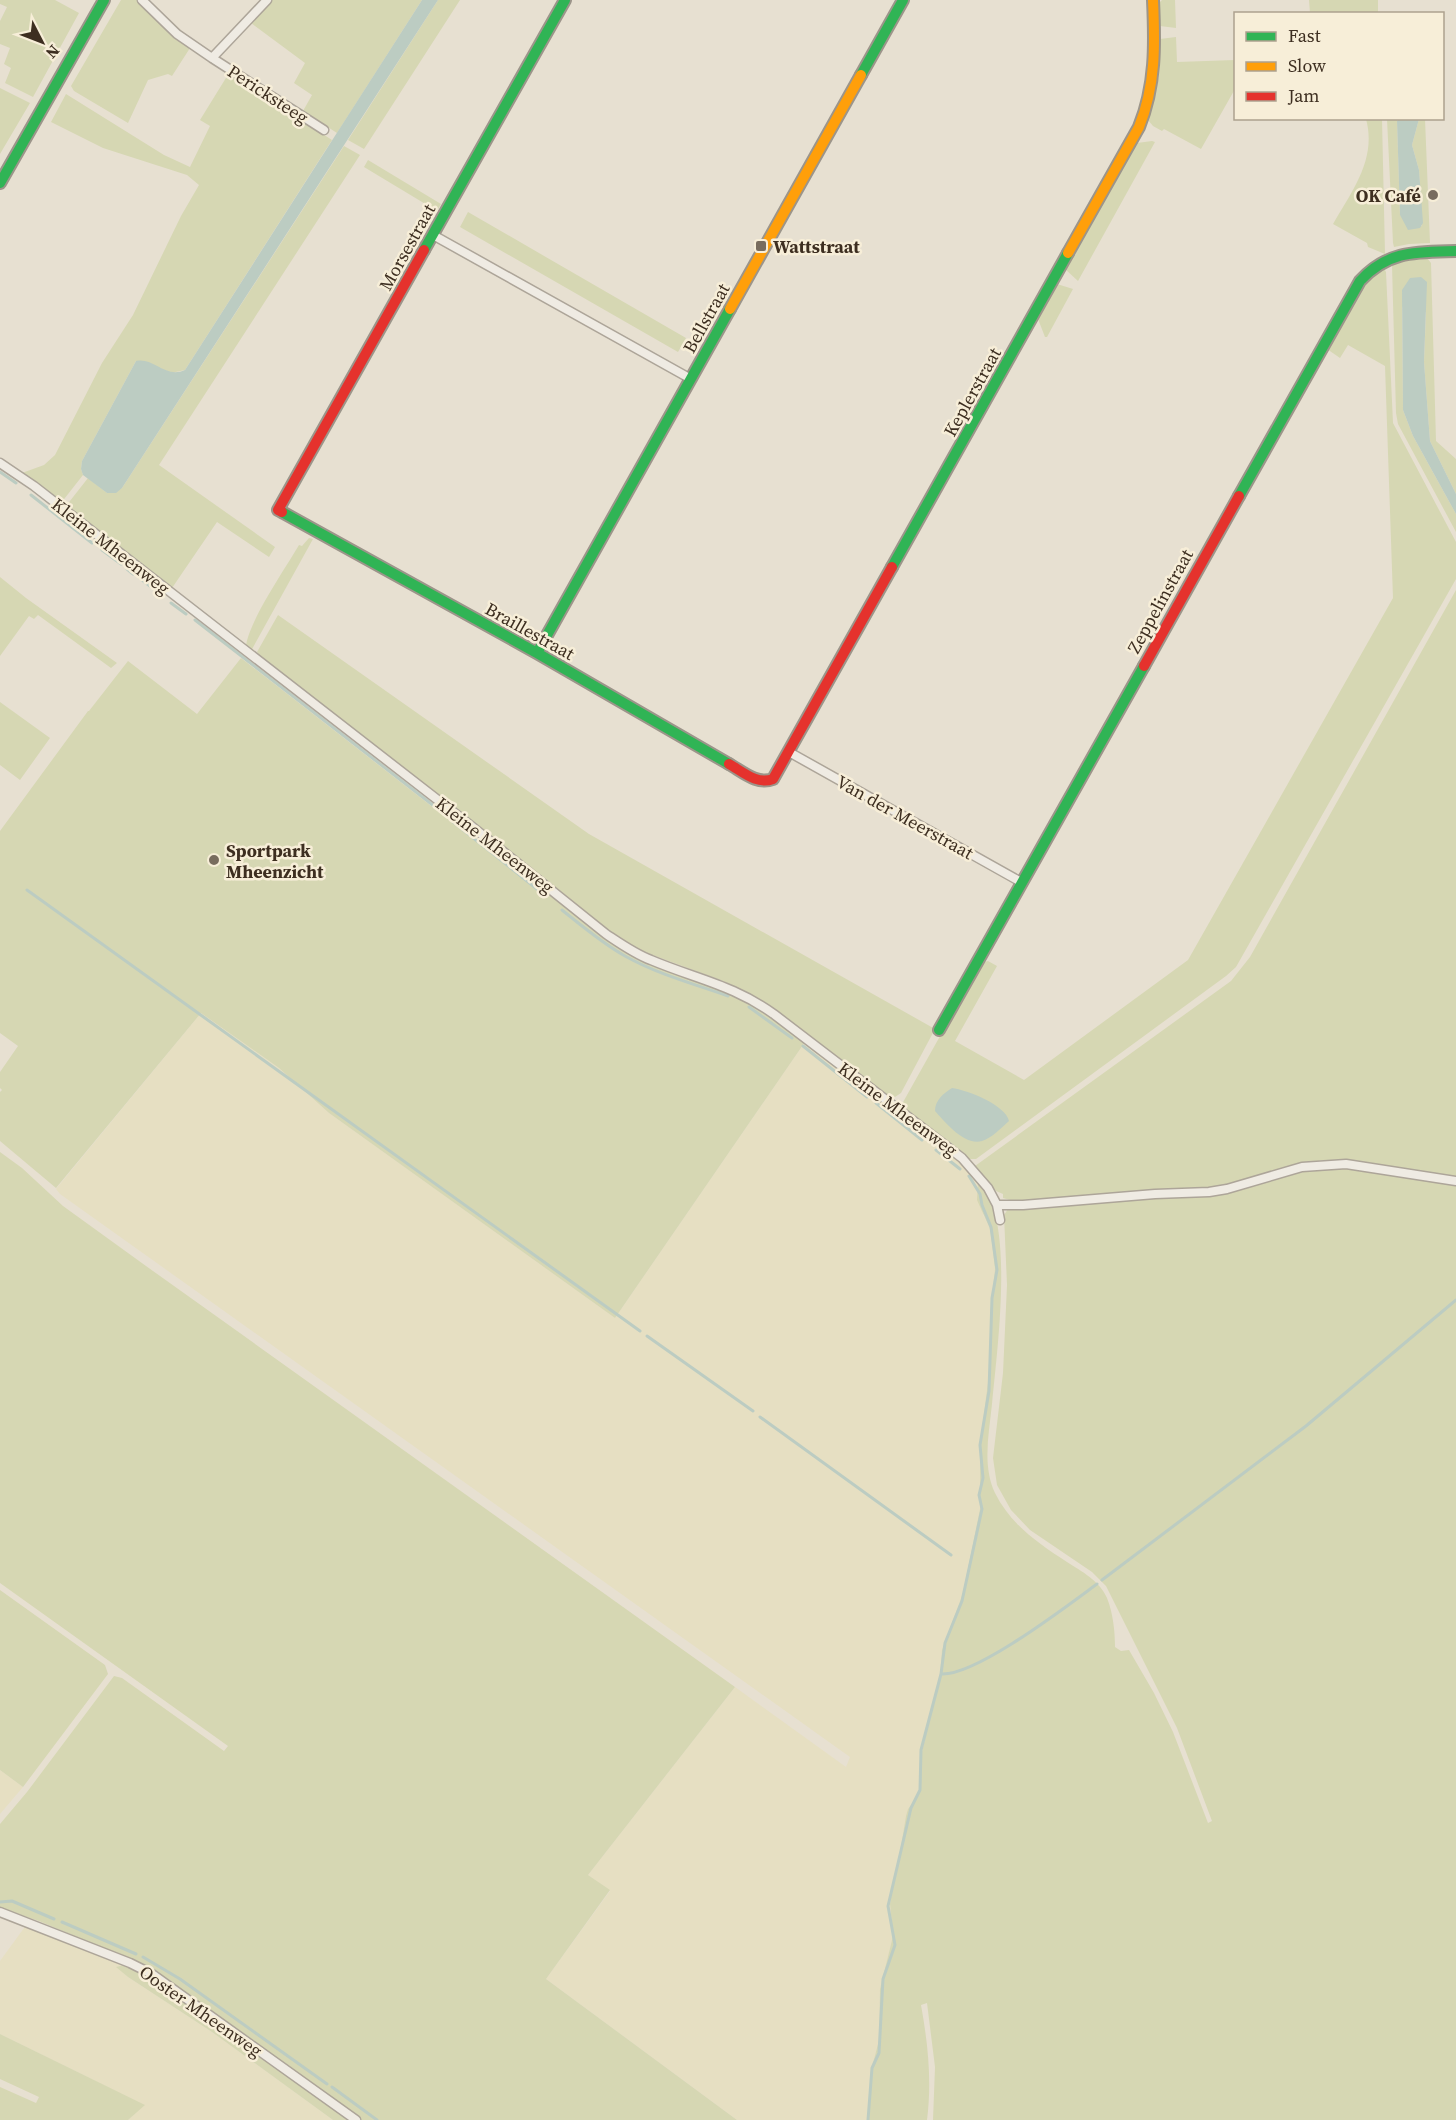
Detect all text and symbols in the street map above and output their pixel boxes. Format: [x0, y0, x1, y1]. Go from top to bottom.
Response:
north arrow [12, 12, 72, 72]
legend [1234, 12, 1444, 120]
text: Fast [1288, 23, 1321, 48]
text: N [41, 40, 65, 64]
text: Slow [1288, 53, 1326, 78]
street label: Pericksteeg [223, 58, 313, 130]
text: Jam [1287, 83, 1320, 108]
place label: OK Café [1356, 183, 1421, 208]
marker: OK Café [1426, 188, 1440, 202]
street label: Morsestraat [373, 199, 441, 295]
place label: Wattstraat [773, 234, 860, 259]
marker: Wattstraat [754, 239, 768, 253]
street label: Bellstraat [677, 278, 735, 357]
street label: Keplerstraat [937, 343, 1007, 441]
street label: Kleine Mheenweg [47, 492, 175, 600]
street label: Zeppelinstraat [1121, 544, 1199, 658]
street label: Braillestraat [481, 596, 579, 666]
street label: Van der Meerstraat [832, 769, 978, 865]
street label: Kleine Mheenweg [431, 791, 559, 899]
place label: Sportpark Mheenzicht [226, 838, 324, 884]
marker: Sportpark Mheenzicht [207, 853, 221, 867]
street label: Kleine Mheenweg [833, 1056, 963, 1162]
street label: Ooster Mheenweg [134, 1959, 268, 2063]

